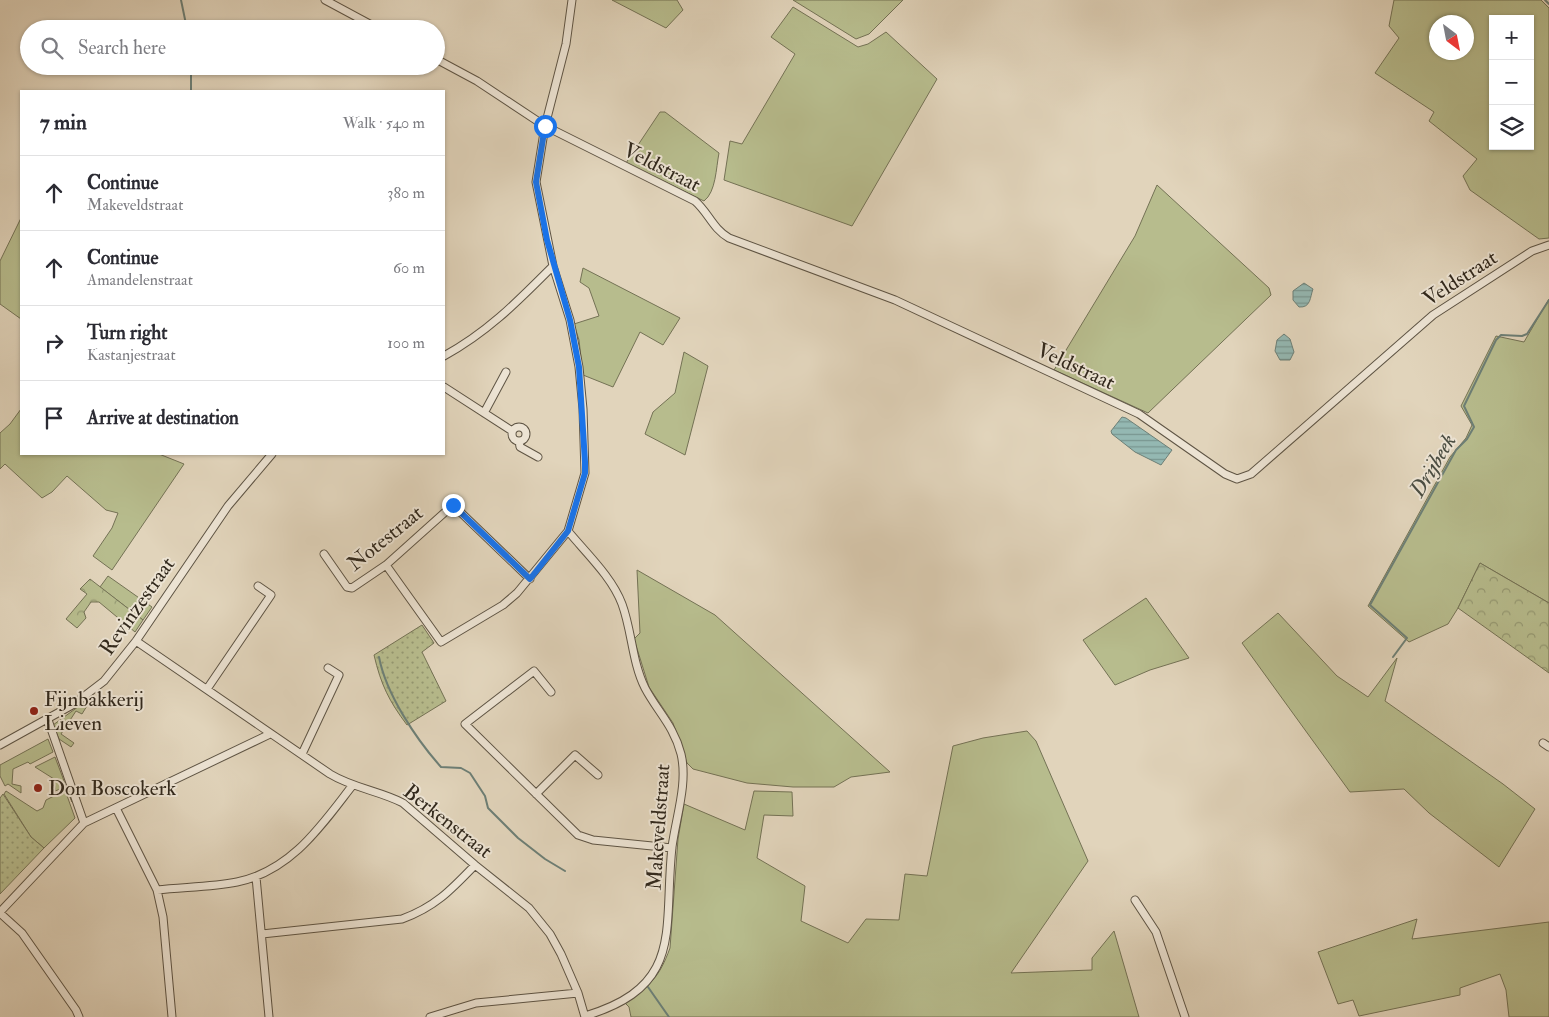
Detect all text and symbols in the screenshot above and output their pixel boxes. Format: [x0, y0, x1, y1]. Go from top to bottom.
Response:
north arrow [1429, 15, 1474, 60]
map controls [1489, 15, 1534, 150]
button: + [1489, 15, 1534, 60]
search box [20, 20, 445, 75]
icon: search [38, 34, 66, 62]
text: Search here [78, 36, 166, 60]
button: − [1489, 60, 1534, 105]
button: layers [1489, 105, 1534, 150]
text: 7 min [40, 109, 87, 136]
text: Walk · 540 m [343, 113, 425, 133]
route start [534, 115, 557, 138]
street label: Veldstraat [618, 136, 705, 198]
text: Continue [87, 171, 158, 195]
icon: ahead [40, 179, 68, 207]
text: 380 m [387, 183, 425, 203]
text: Makeveldstraat [87, 195, 183, 215]
street label: Veldstraat [1418, 244, 1503, 312]
text: Continue [87, 246, 158, 270]
icon: ahead [40, 254, 68, 282]
text: 60 m [393, 258, 425, 278]
text: Amandelenstraat [87, 270, 193, 290]
text: Turn right [87, 321, 167, 345]
icon: right [40, 329, 68, 357]
text: 100 m [387, 333, 425, 353]
street label: Veldstraat [1032, 337, 1119, 396]
text: Kastanjestraat [87, 345, 176, 365]
icon: arrive [40, 404, 68, 432]
text: Arrive at destination [87, 406, 239, 430]
water label: Drijbeek [1403, 429, 1463, 503]
route end [442, 494, 465, 517]
street label: Notestraat [342, 499, 429, 577]
street label: Revinzestraat [94, 552, 181, 661]
place label: Fijnbakkerij Lieven [44, 686, 144, 737]
marker: Fijnbakkerij Lieven [28, 705, 40, 717]
street label: Makeveldstraat [641, 763, 676, 891]
place label: Don Boscokerk [48, 775, 176, 802]
street label: Berkenstraat [398, 778, 498, 865]
marker: Don Boscokerk [32, 782, 44, 794]

